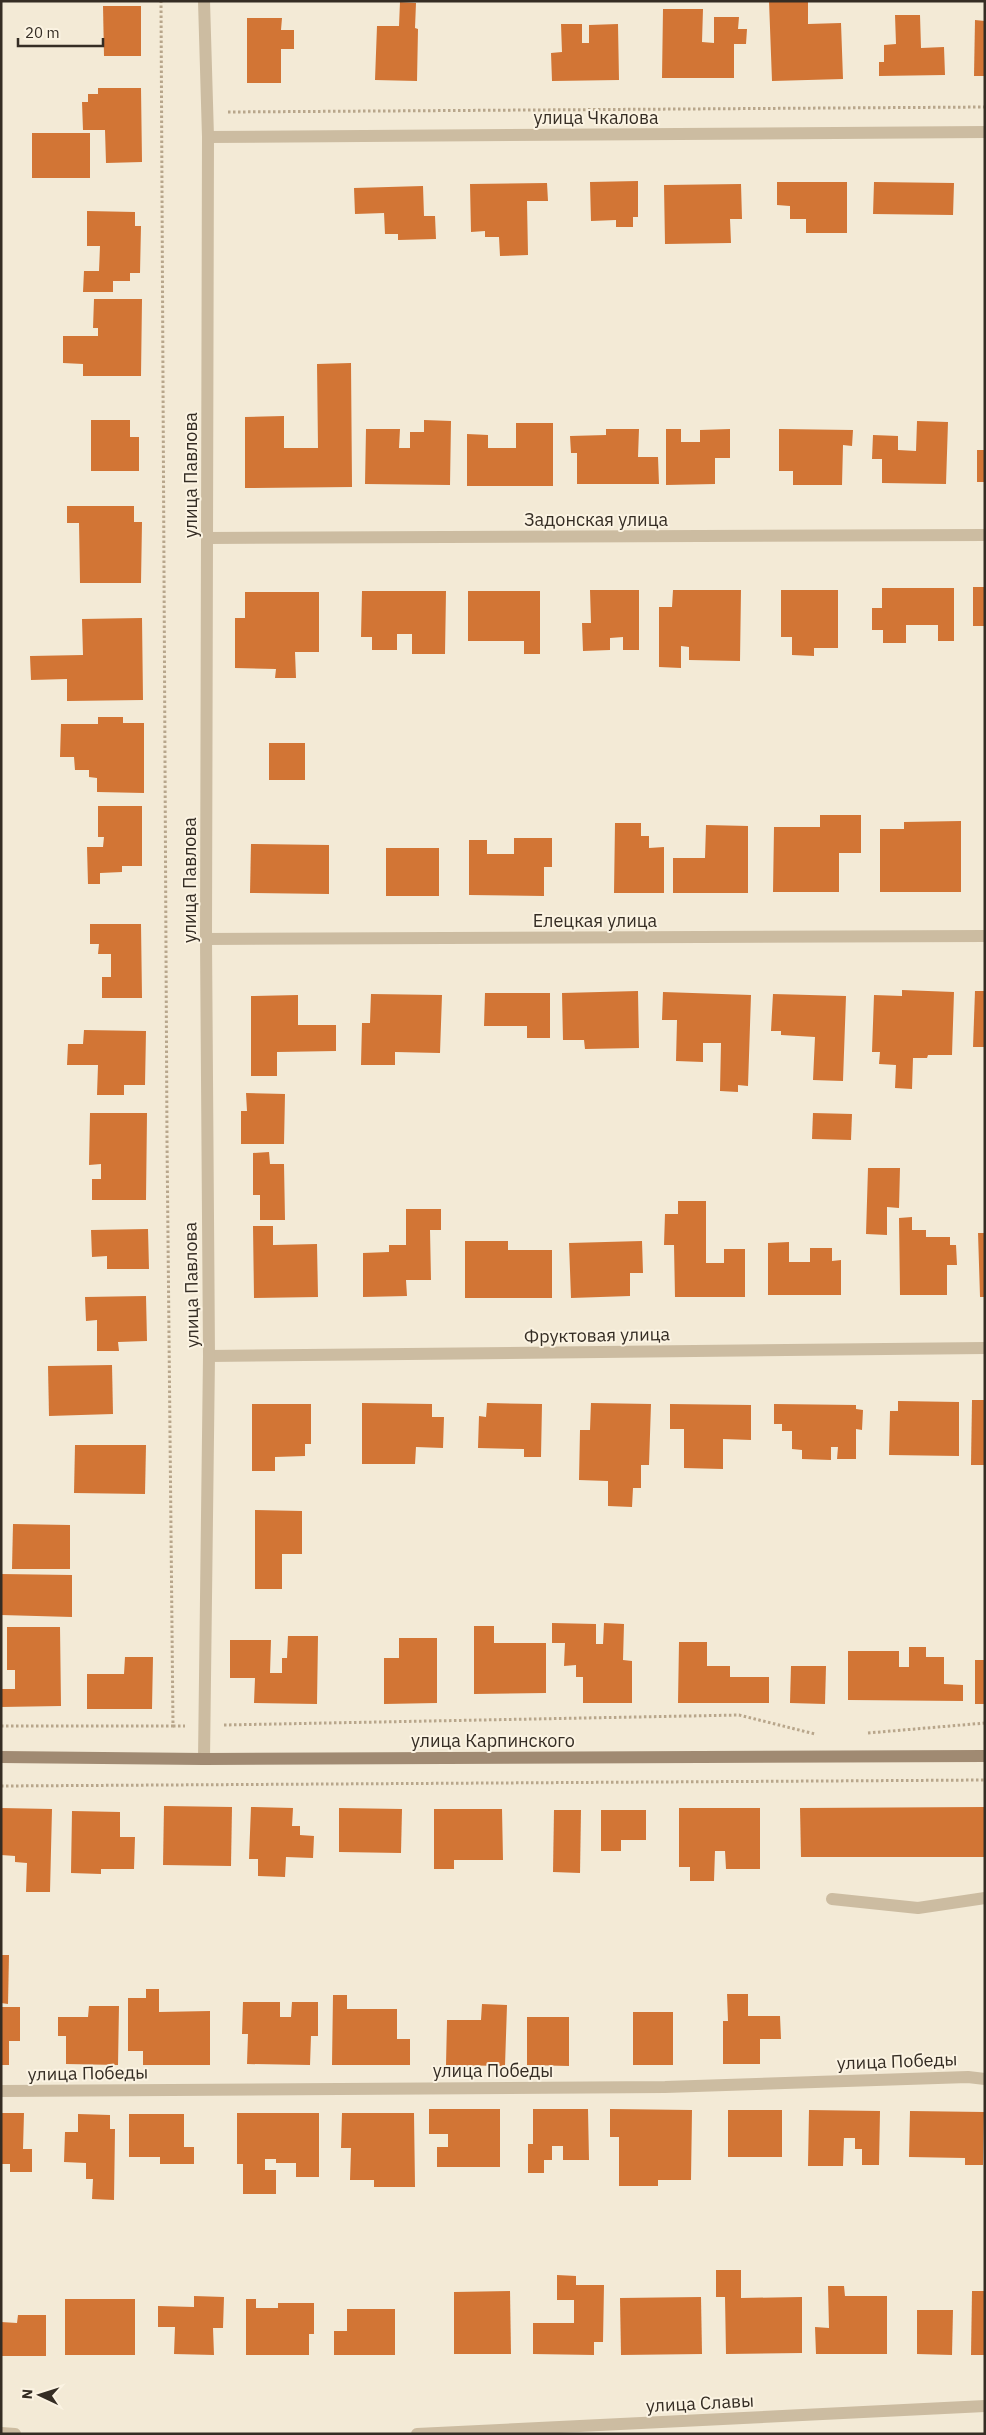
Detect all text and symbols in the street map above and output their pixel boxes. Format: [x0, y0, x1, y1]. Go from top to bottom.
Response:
scale bar [18, 15, 102, 47]
text: 20 m [25, 23, 60, 42]
street label: улица Чкалова [533, 106, 659, 129]
street label: улица Павлова [179, 412, 202, 538]
street label: Задонская улица [524, 508, 669, 531]
street label: улица Павлова [178, 817, 201, 943]
street label: Елецкая улица [533, 909, 658, 932]
street label: улица Павлова [178, 1221, 204, 1348]
street label: Фруктовая улица [524, 1322, 671, 1348]
street label: улица Карпинского [411, 1729, 575, 1752]
street label: улица Победы [836, 2047, 958, 2075]
street label: улица Победы [433, 2059, 553, 2082]
street label: улица Победы [28, 2060, 148, 2086]
north arrow [15, 2370, 65, 2420]
text: N [18, 2388, 36, 2400]
street label: улица Славы [645, 2389, 755, 2417]

